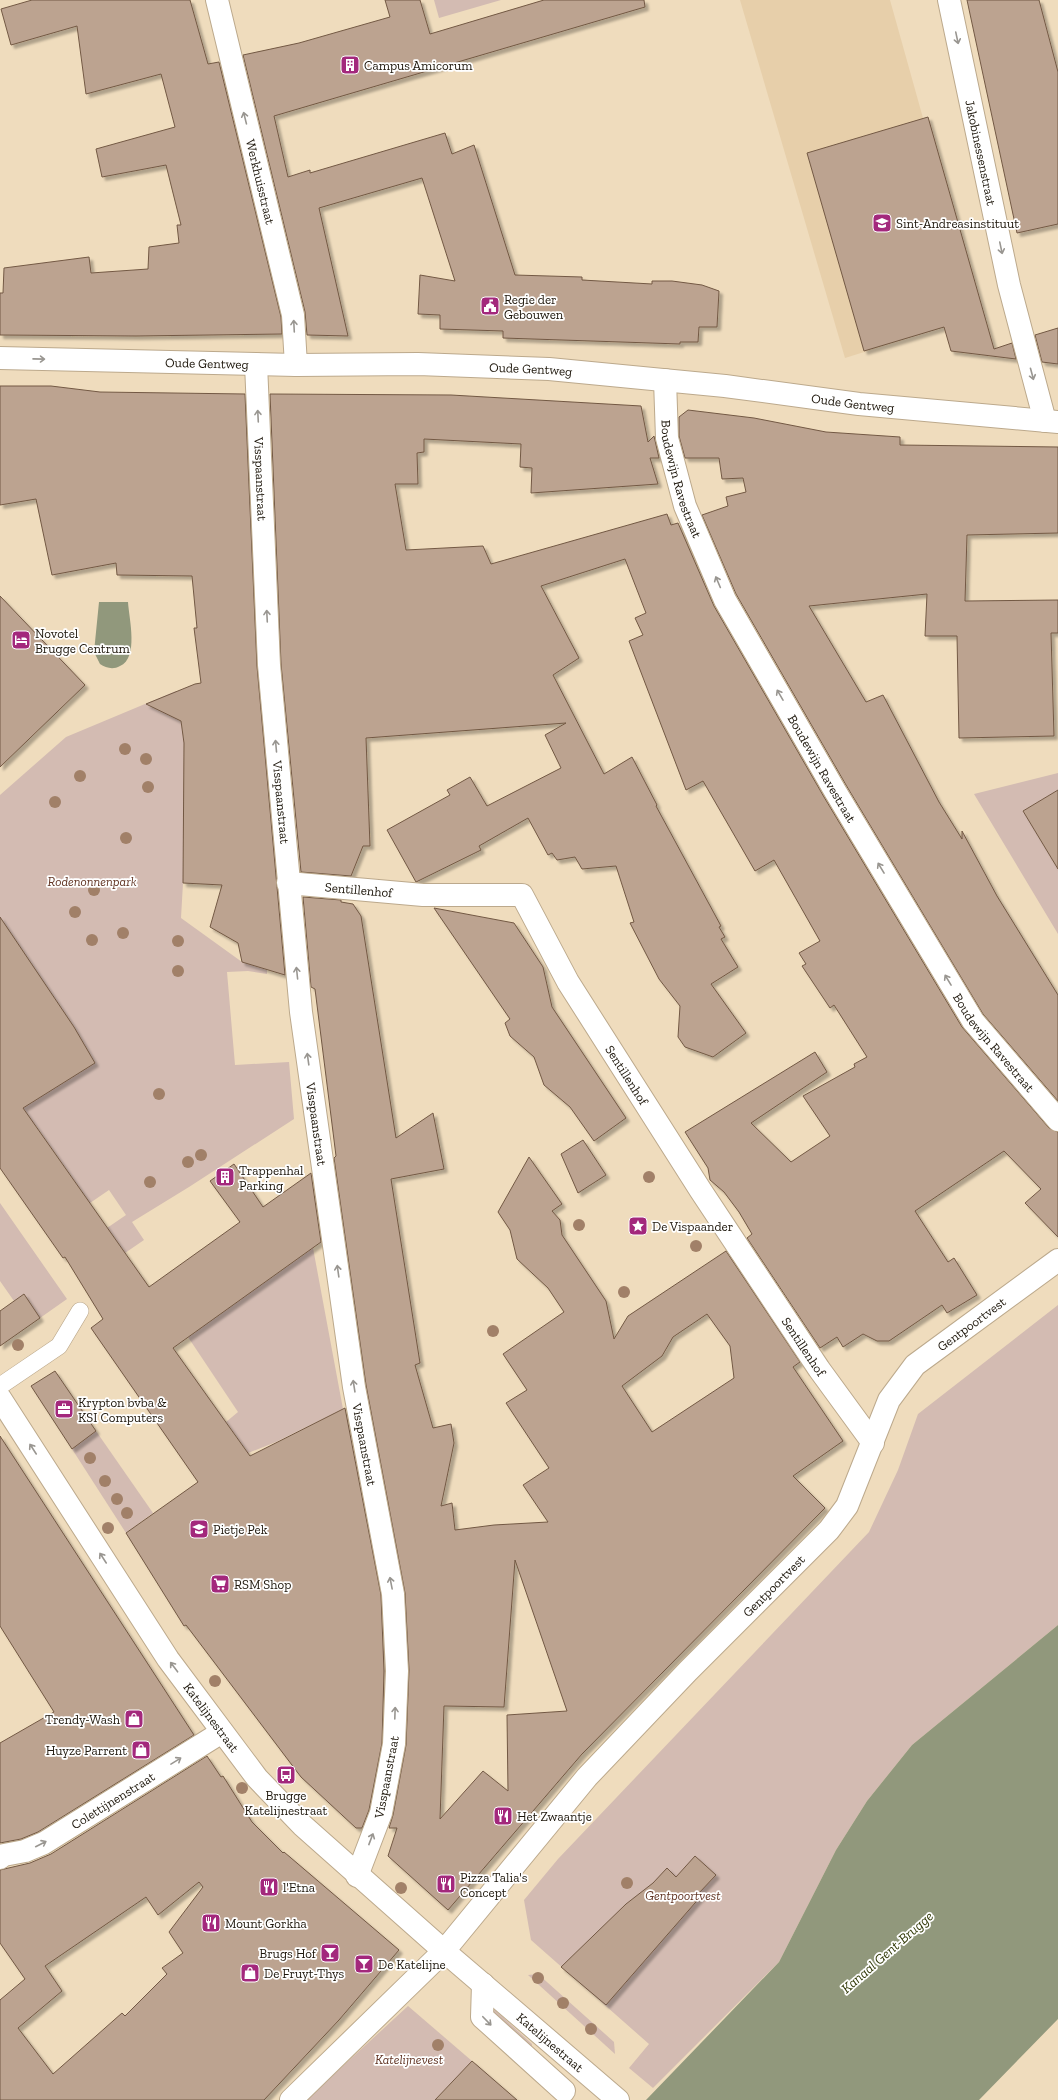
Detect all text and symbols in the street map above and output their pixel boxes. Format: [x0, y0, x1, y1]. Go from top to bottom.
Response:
one-way arrow [954, 31, 962, 44]
building icon: Campus Amicorum [339, 54, 361, 76]
place label: Campus Amicorum [364, 58, 473, 73]
street label: Jakobinessenstraat [962, 99, 999, 207]
one-way arrow [241, 111, 249, 124]
street label: Werkhuisstraat [243, 138, 278, 226]
school or university icon: Sint-Andreasinstituut [871, 212, 893, 234]
place label: Sint-Andreasinstituut [896, 216, 1019, 231]
one-way arrow [998, 241, 1006, 254]
place label: Regie der Gebouwen [504, 292, 564, 322]
public building icon: Regie der Gebouwen [479, 295, 501, 317]
one-way arrow [290, 320, 297, 333]
one-way arrow [32, 355, 45, 363]
street label: Oude Gentweg [165, 355, 249, 372]
street label: Oude Gentweg [489, 360, 573, 379]
one-way arrow [1029, 367, 1036, 380]
street label: Oude Gentweg [810, 391, 895, 415]
one-way arrow [254, 410, 262, 423]
street label: Boudewijn Ravestraat [658, 420, 705, 540]
street label: Visspaanstraat [251, 436, 270, 521]
one-way arrow [713, 576, 721, 588]
one-way arrow [263, 610, 271, 623]
place label: Novotel Brugge Centrum [35, 626, 130, 656]
hotel icon: Novotel Brugge Centrum [10, 629, 32, 651]
one-way arrow [775, 690, 783, 702]
street label: Boudewijn Ravestraat [785, 712, 859, 825]
one-way arrow [273, 740, 280, 753]
street label: Visspaanstraat [270, 759, 292, 845]
one-way arrow [876, 862, 884, 874]
park label: Rodenonnenpark [48, 874, 137, 889]
street label: Sentillenhof [324, 879, 394, 900]
one-way arrow [293, 967, 301, 980]
one-way arrow [943, 974, 951, 986]
street label: Boudewijn Ravestraat [950, 991, 1038, 1095]
street label: Sentillenhof [602, 1043, 652, 1108]
one-way arrow [304, 1053, 312, 1066]
street label: Visspaanstraat [303, 1081, 330, 1167]
place label: Trappenhal Parking [239, 1163, 304, 1193]
building icon: Trappenhal Parking [214, 1166, 236, 1188]
place icon: De Vispaander [627, 1215, 649, 1237]
place label: De Vispaander [652, 1219, 733, 1234]
one-way arrow [334, 1265, 342, 1278]
street label: Gentpoortvest [934, 1294, 1009, 1354]
street label: Sentillenhof [779, 1314, 829, 1380]
one-way arrow [350, 1380, 358, 1393]
place label: Krypton bvba & KSI Computers [78, 1395, 167, 1425]
office icon: Krypton bvba & KSI Computers [53, 1398, 75, 1420]
street label: Visspaanstraat [349, 1401, 380, 1487]
one-way arrow [29, 1444, 37, 1455]
school or university icon: Pietje Pek [188, 1518, 210, 1540]
place label: Pietje Pek [213, 1522, 268, 1538]
one-way arrow [99, 1552, 107, 1564]
street label: Gentpoortvest [740, 1552, 808, 1620]
supermarket icon: RSM Shop [209, 1573, 231, 1595]
place label: RSM Shop [234, 1577, 291, 1592]
one-way arrow [387, 1577, 395, 1590]
one-way arrow [170, 1662, 178, 1673]
street label: Katelijnestraat [180, 1680, 242, 1755]
one-way arrow [392, 1707, 399, 1720]
shop icon: Trendy-Wash [123, 1708, 145, 1730]
place label: Trendy-Wash [45, 1712, 121, 1727]
street label: Visspaanstraat [371, 1734, 402, 1821]
shop icon: Huyze Parrent [130, 1739, 152, 1761]
place label: Huyze Parrent [46, 1743, 127, 1758]
one-way arrow [170, 1757, 181, 1765]
bus stop icon: Brugge Katelijnestraat [275, 1764, 297, 1786]
street label: Colettijnenstraat [68, 1769, 158, 1832]
place label: Brugge Katelijnestraat [245, 1788, 328, 1819]
restaurant icon: Het Zwaantje [492, 1805, 514, 1827]
place label: Het Zwaantje [517, 1809, 592, 1825]
one-way arrow [367, 1834, 375, 1846]
one-way arrow [35, 1839, 47, 1847]
place label: Pizza Talia's Concept [460, 1870, 528, 1900]
restaurant icon: Pizza Talia's Concept [435, 1873, 457, 1895]
restaurant icon: l'Etna [258, 1876, 280, 1898]
place label: l'Etna [283, 1880, 316, 1895]
park label: Gentpoortvest [645, 1888, 721, 1903]
water label: Kanaal Gent-Brugge [838, 1908, 937, 1997]
restaurant icon: Mount Gorkha [200, 1912, 222, 1934]
place label: Mount Gorkha [225, 1916, 307, 1931]
bar icon: Brugs Hof [319, 1942, 341, 1964]
place label: Brugs Hof [259, 1946, 317, 1961]
bar icon: De Katelijne [353, 1953, 375, 1975]
place label: De Katelijne [378, 1957, 446, 1973]
shop icon: De Fruyt-Thys [239, 1962, 261, 1984]
place label: De Fruyt-Thys [264, 1966, 345, 1981]
street label: Katelijnestraat [514, 2010, 587, 2075]
one-way arrow [482, 2016, 491, 2026]
park label: Katelijnevest [375, 2052, 444, 2067]

